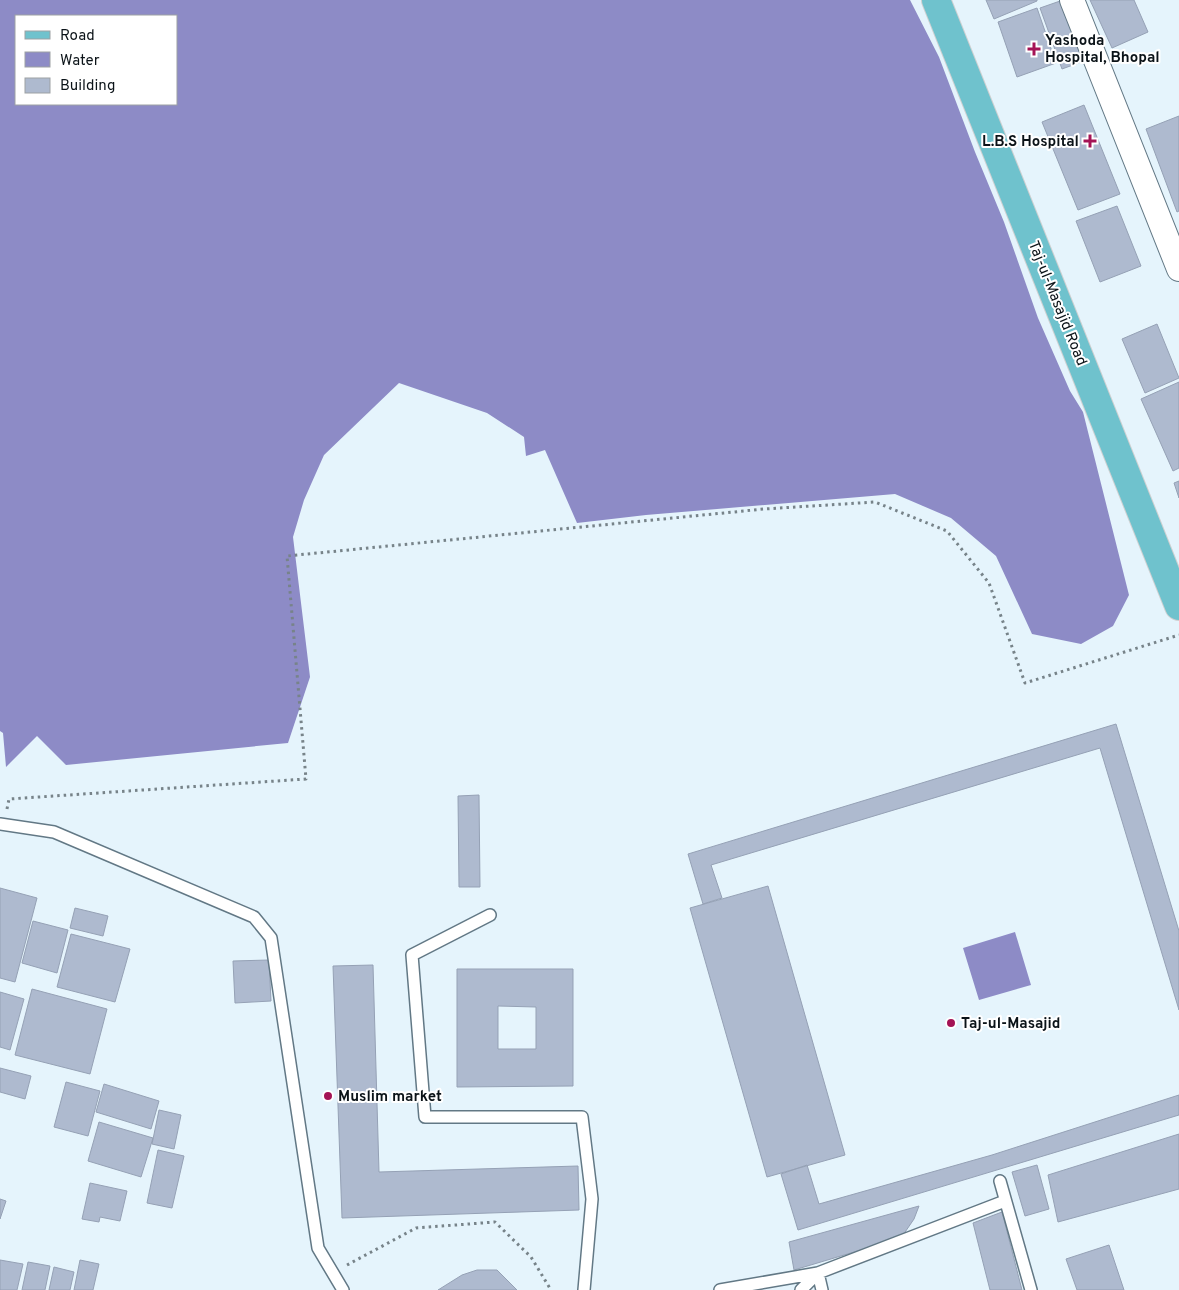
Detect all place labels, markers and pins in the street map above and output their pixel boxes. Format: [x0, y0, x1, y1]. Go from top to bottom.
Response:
place label: Yashoda Hospital, Bhopal [1045, 32, 1160, 68]
marker: Yashoda Hospital, Bhopal [1027, 42, 1041, 56]
place label: L.B.S Hospital [982, 133, 1079, 152]
marker: L.B.S Hospital [1083, 134, 1097, 148]
place label: Taj-ul-Masajid [961, 1015, 1060, 1034]
marker: Taj-ul-Masajid [945, 1017, 957, 1029]
place label: Muslim market [338, 1088, 442, 1107]
marker: Muslim market [322, 1090, 334, 1102]

